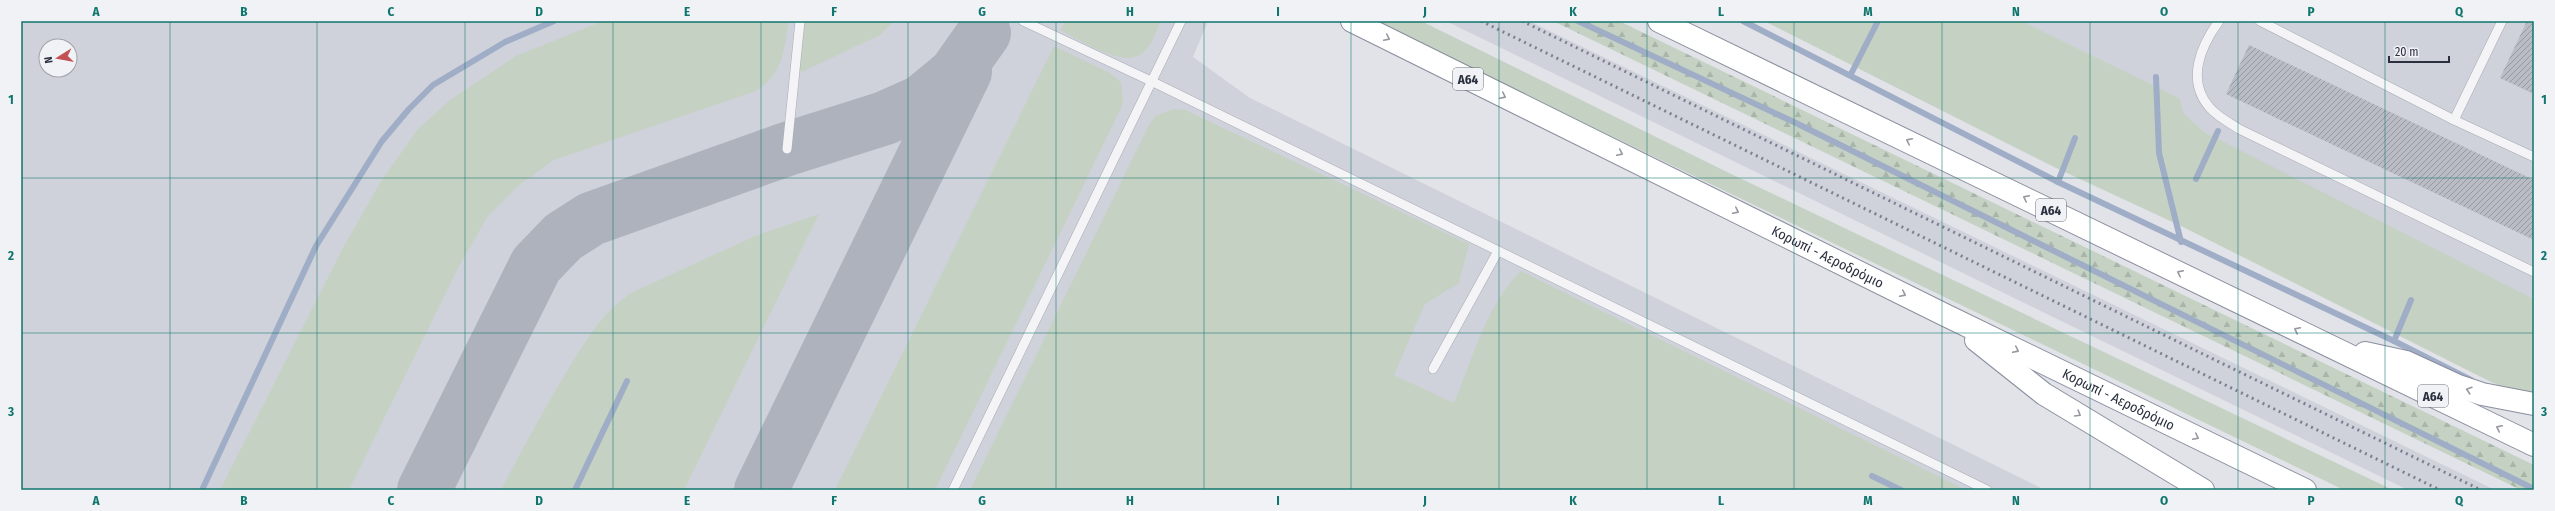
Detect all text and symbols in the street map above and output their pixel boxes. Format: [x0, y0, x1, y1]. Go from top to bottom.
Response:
text: A [91, 4, 100, 19]
text: B [240, 4, 248, 19]
text: C [388, 4, 395, 19]
text: D [535, 4, 543, 19]
text: E [684, 4, 690, 19]
text: F [831, 4, 837, 19]
text: G [978, 4, 986, 19]
text: H [1126, 4, 1134, 19]
text: I [1276, 4, 1280, 19]
text: J [1422, 4, 1427, 19]
text: K [1569, 4, 1577, 19]
text: L [1718, 4, 1724, 19]
text: M [1863, 4, 1873, 19]
text: N [2012, 4, 2020, 19]
text: O [2160, 4, 2168, 19]
text: P [2307, 4, 2315, 19]
text: Q [2455, 4, 2464, 19]
one-way arrow [1383, 33, 1390, 41]
north arrow [38, 38, 78, 78]
scale bar [2389, 38, 2449, 64]
text: 20 m [2395, 45, 2419, 59]
text: N [42, 55, 56, 64]
road number: Α64 [1453, 68, 1483, 90]
one-way arrow [1499, 91, 1507, 99]
text: 1 [8, 92, 14, 107]
text: 1 [2541, 92, 2547, 107]
one-way arrow [1905, 138, 1913, 146]
one-way arrow [1615, 149, 1623, 156]
one-way arrow [2022, 195, 2030, 203]
road number: Α64 [2036, 199, 2066, 221]
one-way arrow [1732, 206, 1739, 214]
street label: Κορωπί - Αεροδρόμιο [1769, 222, 1887, 292]
text: 2 [7, 248, 14, 263]
text: 2 [2540, 248, 2547, 263]
one-way arrow [2177, 270, 2185, 278]
one-way arrow [1899, 289, 1906, 297]
one-way arrow [2294, 327, 2302, 334]
one-way arrow [2012, 345, 2020, 352]
street label: Κορωπί - Αεροδρόμιο [2060, 365, 2178, 434]
road number: Α64 [2418, 385, 2448, 407]
one-way arrow [2465, 386, 2472, 395]
text: 3 [7, 404, 14, 419]
text: 3 [2540, 404, 2547, 419]
one-way arrow [2074, 409, 2081, 417]
one-way arrow [2496, 425, 2503, 433]
one-way arrow [2192, 432, 2199, 440]
text: A [91, 493, 100, 508]
text: B [240, 493, 248, 508]
text: C [388, 493, 395, 508]
text: D [535, 493, 543, 508]
text: E [684, 493, 690, 508]
text: F [831, 493, 837, 508]
text: G [978, 493, 986, 508]
text: H [1126, 493, 1134, 508]
text: I [1276, 493, 1280, 508]
text: J [1422, 493, 1427, 508]
text: K [1569, 493, 1577, 508]
text: L [1718, 493, 1724, 508]
text: M [1863, 493, 1873, 508]
text: N [2012, 493, 2020, 508]
text: O [2160, 493, 2168, 508]
text: P [2307, 493, 2315, 508]
text: Q [2455, 493, 2464, 508]

